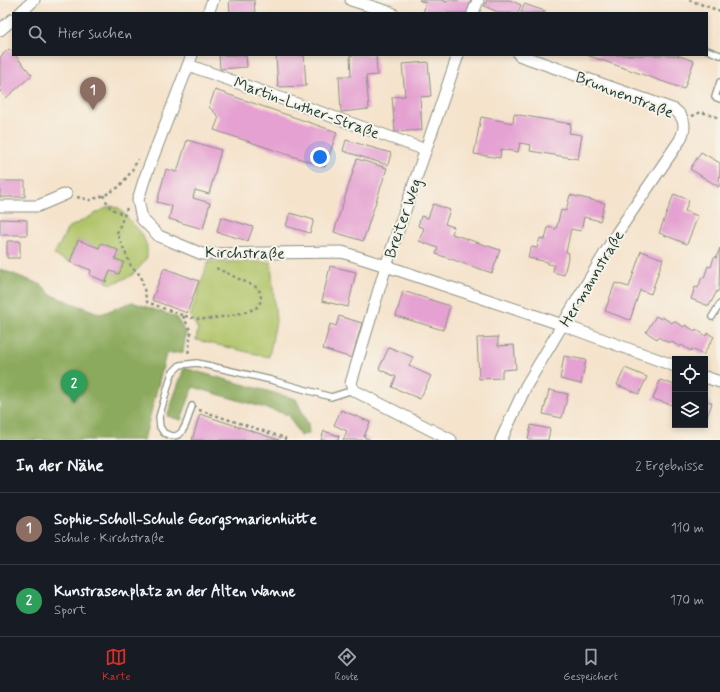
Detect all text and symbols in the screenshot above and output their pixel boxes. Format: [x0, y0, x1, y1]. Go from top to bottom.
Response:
search box [12, 12, 708, 56]
icon: search [26, 23, 48, 45]
text: Hier suchen [58, 24, 132, 44]
street label: Brunnenstraße [572, 67, 677, 124]
street label: Martin-Luther-Straße [231, 72, 382, 145]
pin: 1 [80, 77, 106, 110]
your location [310, 147, 330, 167]
street label: Breiter Weg [380, 176, 427, 261]
street label: Hermannstraße [555, 226, 630, 331]
street label: Kirchstraße [205, 242, 285, 265]
map controls [672, 356, 708, 428]
button: locate [672, 356, 708, 392]
pin: 2 [61, 370, 87, 403]
button: layers [672, 392, 708, 428]
text: In der Nähe [16, 455, 104, 477]
text: 2 Ergebnisse [635, 458, 704, 475]
text: Sophie-Scholl-Schule Georgsmarienhütte [54, 510, 317, 530]
text: 1 [26, 520, 32, 537]
text: 110 m [671, 520, 704, 537]
text: Schule · Kirchstraße [54, 530, 165, 547]
text: Kunstrasenplatz an der Alten Wanne [54, 582, 296, 602]
text: 2 [26, 592, 32, 609]
text: 170 m [670, 592, 704, 609]
text: Sport [54, 602, 86, 619]
tab: Karte [102, 646, 130, 684]
tab: Route [335, 646, 359, 684]
tab: Gespeichert [563, 646, 618, 684]

